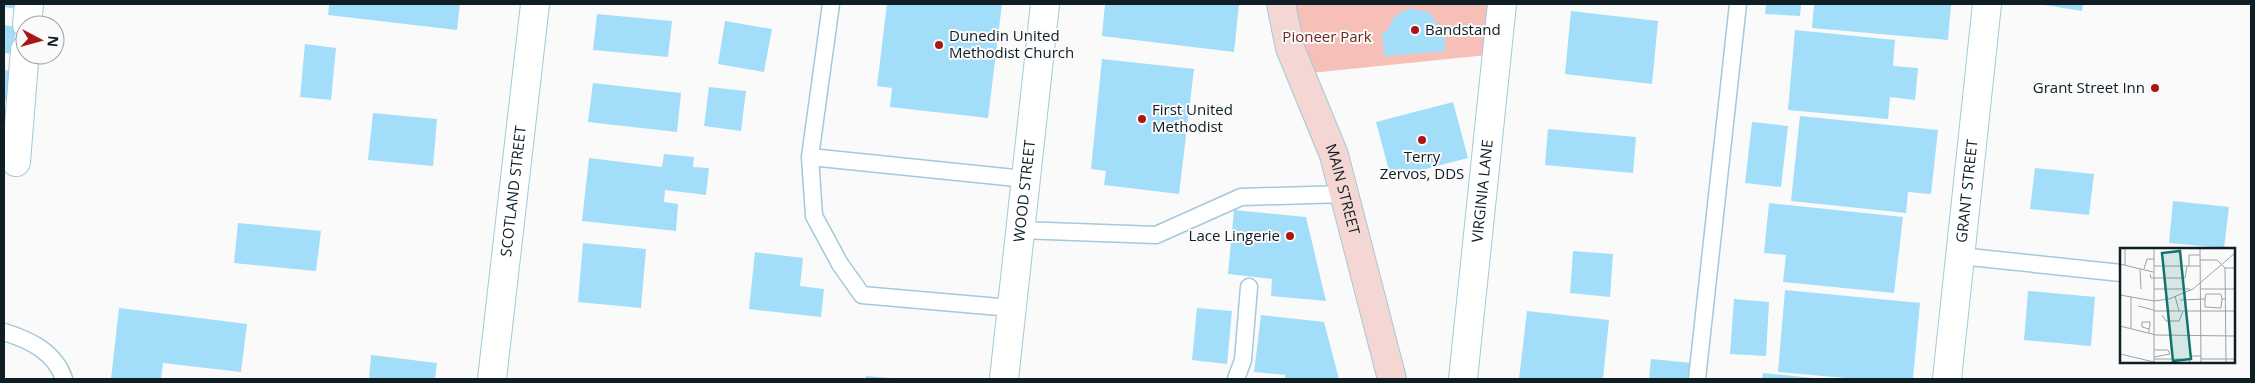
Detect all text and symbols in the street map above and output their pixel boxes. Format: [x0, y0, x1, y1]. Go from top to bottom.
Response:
north arrow [15, 15, 65, 65]
place label: Bandstand [1425, 19, 1501, 39]
marker: Bandstand [1409, 24, 1421, 36]
place label: Dunedin United Methodist Church [949, 25, 1074, 62]
park label: Pioneer Park [1282, 26, 1372, 46]
text: N [43, 35, 63, 48]
marker: Dunedin United Methodist Church [933, 39, 945, 51]
place label: Grant Street Inn [2033, 77, 2145, 97]
marker: Grant Street Inn [2149, 82, 2161, 94]
place label: First United Methodist [1152, 99, 1233, 136]
marker: First United Methodist [1136, 113, 1148, 125]
street label: SCOTLAND STREET [495, 124, 530, 258]
marker: Terry Zervos, DDS [1416, 134, 1428, 146]
street label: WOOD STREET [1008, 138, 1039, 243]
street label: VIRGINIA LANE [1466, 138, 1497, 243]
street label: GRANT STREET [1951, 138, 1982, 244]
street label: MAIN STREET [1321, 140, 1365, 237]
place label: Terry Zervos, DDS [1380, 146, 1464, 183]
place label: Lace Lingerie [1189, 225, 1280, 245]
marker: Lace Lingerie [1284, 230, 1296, 242]
inset map [2120, 248, 2235, 363]

